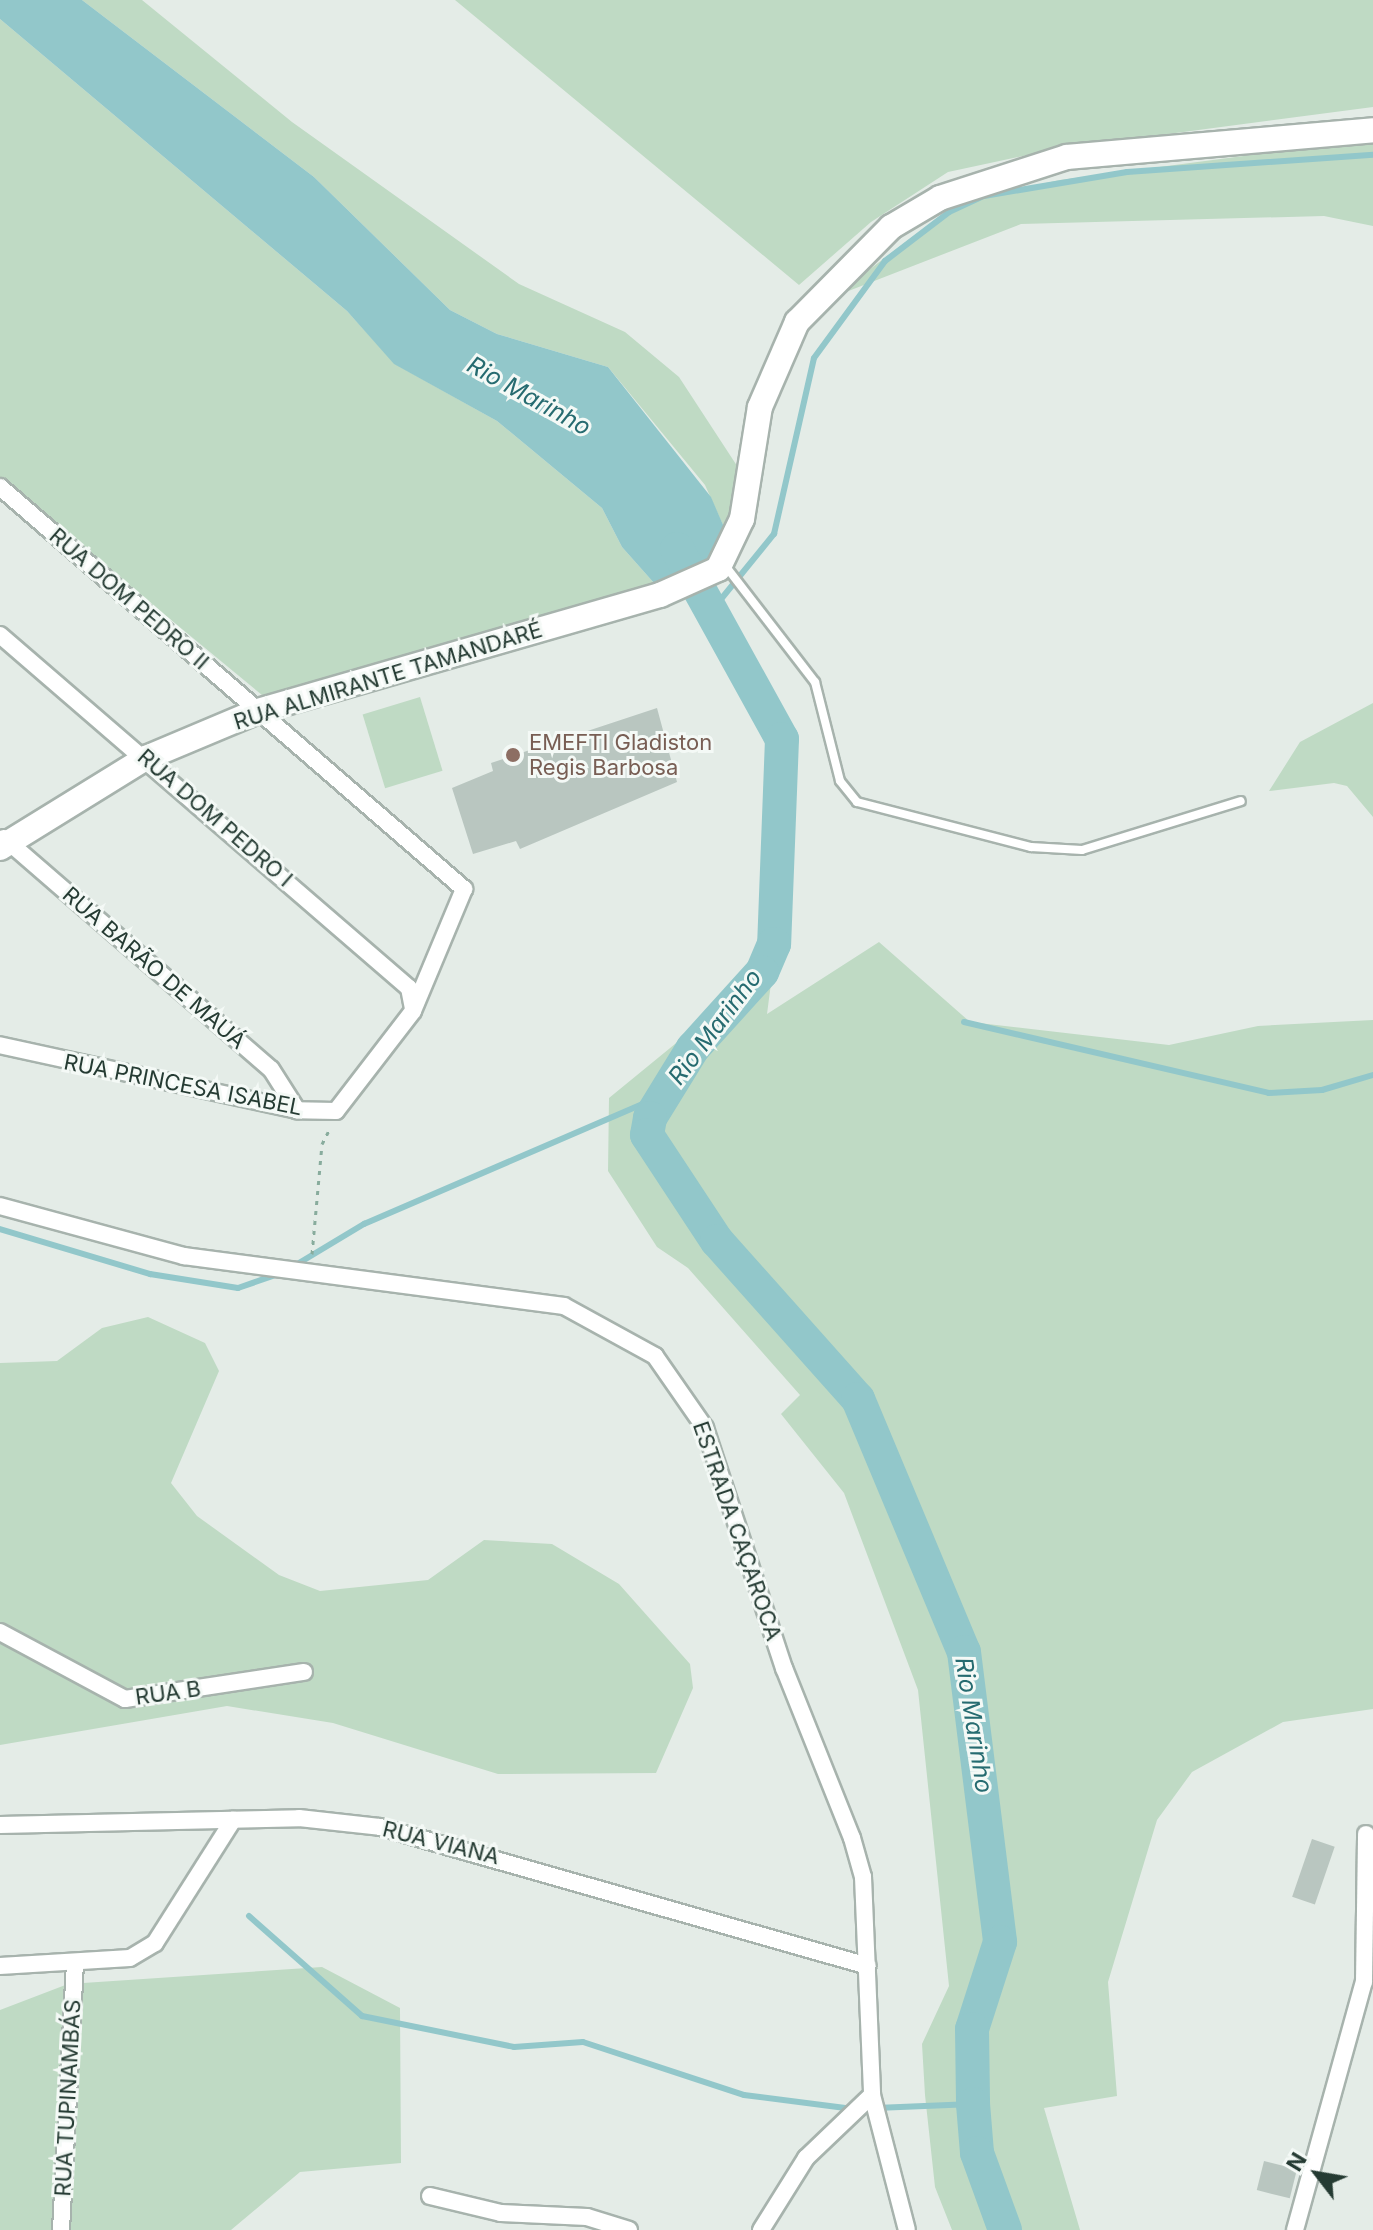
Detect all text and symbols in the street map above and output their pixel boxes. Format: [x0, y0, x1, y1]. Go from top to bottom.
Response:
water label: Rio Marinho [462, 350, 596, 442]
street label: RUA DOM PEDRO II [44, 523, 214, 675]
street label: RUA ALMIRANTE TAMANDARÉ [231, 616, 545, 736]
place label: EMEFTI Gladiston Regis Barbosa [529, 729, 712, 780]
street label: RUA DOM PEDRO I [132, 744, 298, 892]
marker: EMEFTI Gladiston Regis Barbosa [504, 746, 522, 764]
street label: RUA BARÃO DE MAUÁ [57, 881, 251, 1055]
water label: Rio Marinho [662, 964, 768, 1090]
street label: RUA PRINCESA ISABEL [62, 1049, 304, 1121]
street label: ESTRADA CAÇAROCA [687, 1418, 787, 1644]
water label: Rio Marinho [949, 1655, 999, 1795]
street label: RUA B [134, 1675, 202, 1711]
street label: RUA VIANA [380, 1816, 502, 1870]
street label: RUA TUPINAMBÁS [50, 1999, 86, 2197]
north arrow [1277, 2134, 1357, 2214]
text: N [1281, 2148, 1312, 2176]

